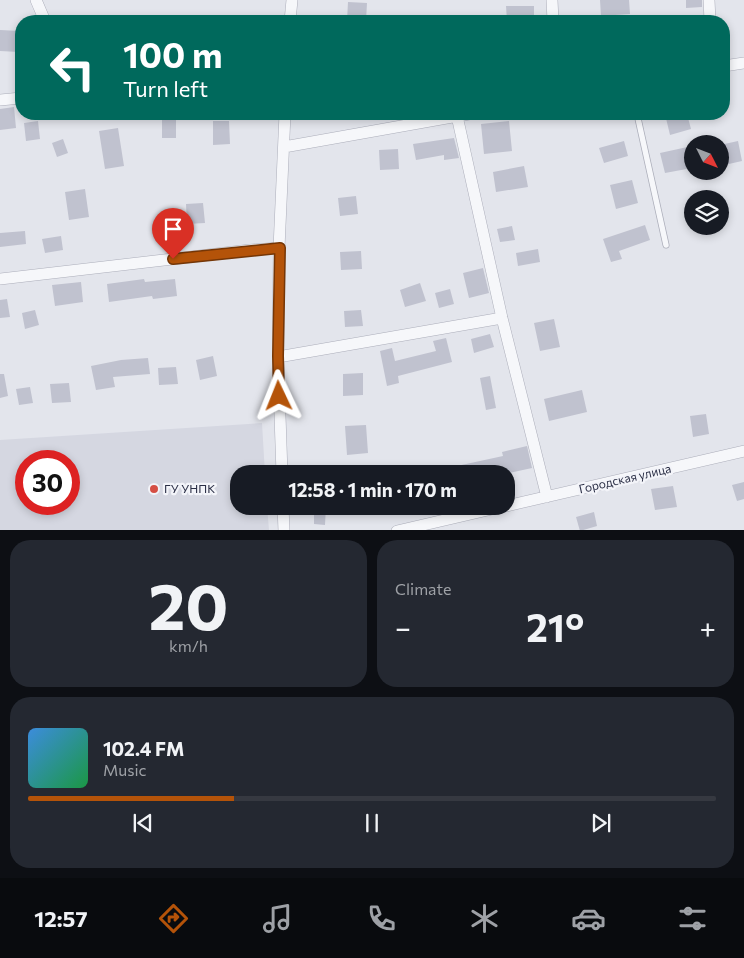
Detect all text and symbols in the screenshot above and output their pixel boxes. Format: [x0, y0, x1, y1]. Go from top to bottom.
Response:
text: 100 m [123, 32, 223, 75]
icon: left [40, 35, 105, 100]
text: Turn left [123, 75, 208, 102]
north arrow [684, 135, 729, 180]
map controls [684, 135, 729, 235]
button: layers [684, 190, 729, 235]
pin [152, 208, 194, 259]
icon: arrive [159, 215, 187, 243]
position arrow [252, 369, 304, 421]
speed limit sign: 30 [15, 450, 80, 515]
street label: Городская улица [577, 461, 672, 495]
text: 12:58 · 1 min · 170 m [288, 478, 457, 501]
place label: ГУ УНПК [164, 481, 215, 495]
marker: ГУ УНПК [148, 483, 160, 495]
text: 20 [149, 564, 228, 643]
text: Climate [395, 579, 451, 598]
text: 21° [526, 603, 584, 650]
text: − [395, 610, 411, 644]
text: + [700, 610, 716, 644]
text: km/h [169, 636, 208, 655]
text: 102.4 FM [103, 737, 184, 760]
text: Music [103, 760, 147, 779]
icon: previous [129, 809, 157, 837]
icon: pause [358, 809, 386, 837]
icon: next [587, 809, 615, 837]
icon: directions [156, 901, 191, 936]
icon: music [260, 901, 295, 936]
icon: phone [364, 901, 399, 936]
icon: climate [467, 901, 502, 936]
icon: car [571, 901, 606, 936]
icon: filters [675, 901, 710, 936]
text: 12:57 [34, 905, 88, 932]

